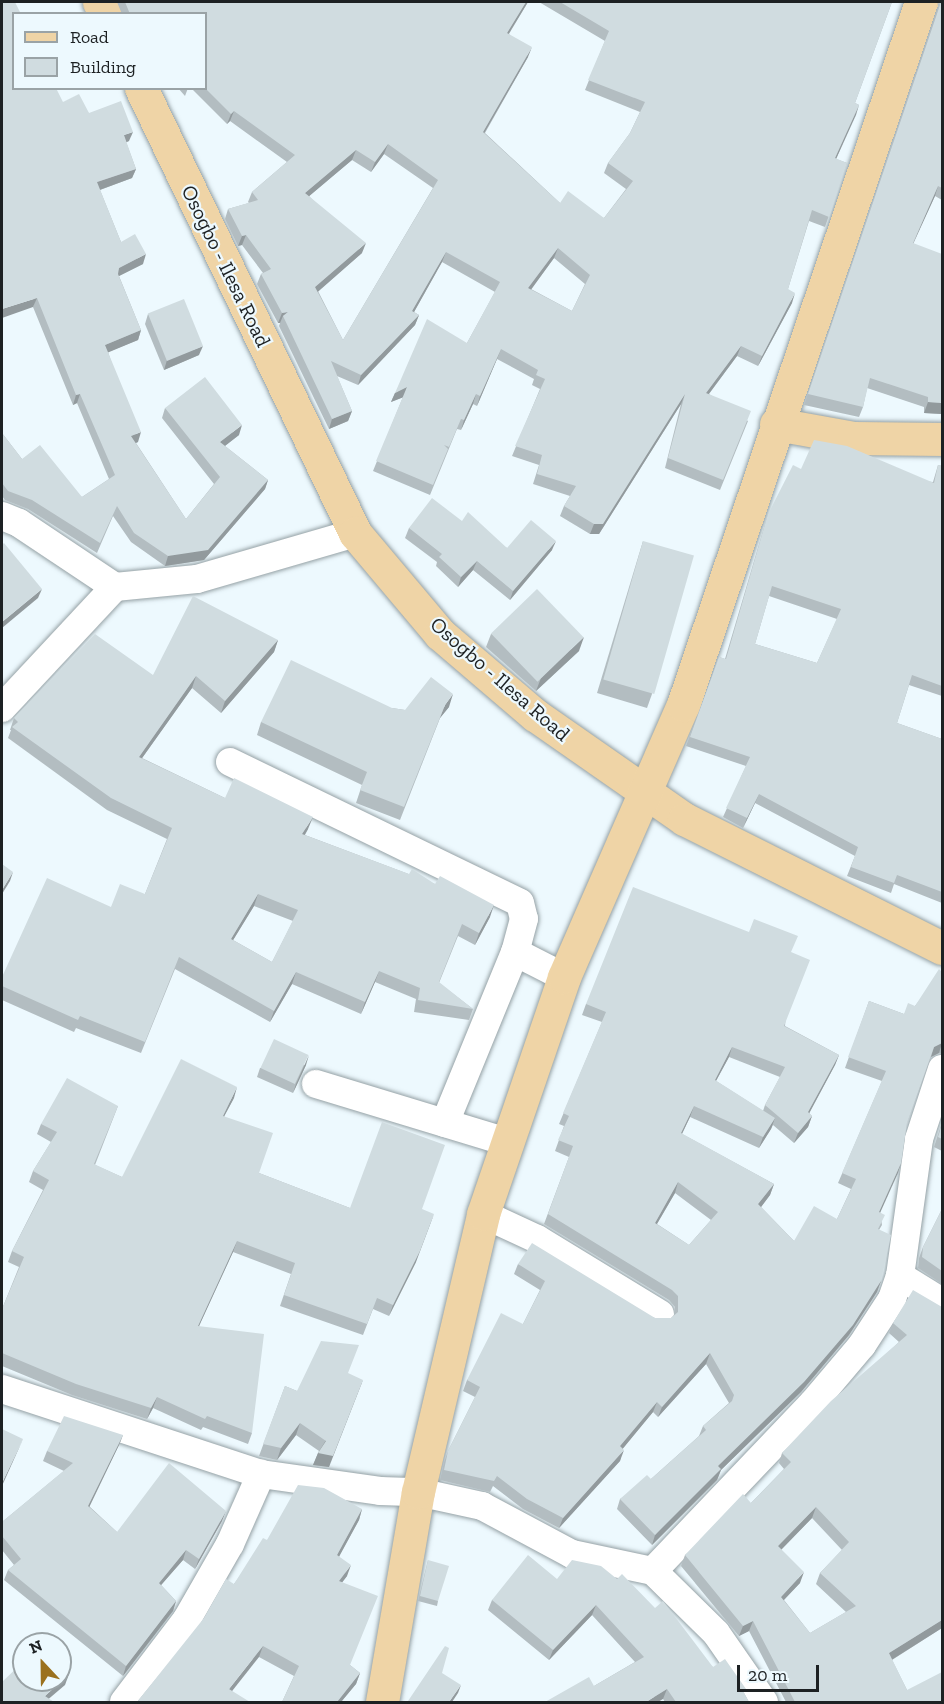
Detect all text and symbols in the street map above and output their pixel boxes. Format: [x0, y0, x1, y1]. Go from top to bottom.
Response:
legend [12, 12, 207, 90]
text: Road [70, 26, 109, 48]
text: Building [70, 56, 136, 78]
street label: Osogbo - Ilesa Road [176, 181, 276, 351]
street label: Osogbo - Ilesa Road [425, 611, 575, 747]
north arrow [12, 1632, 72, 1692]
text: N [27, 1636, 45, 1658]
scale bar [740, 1653, 822, 1691]
text: 20 m [748, 1664, 787, 1686]

